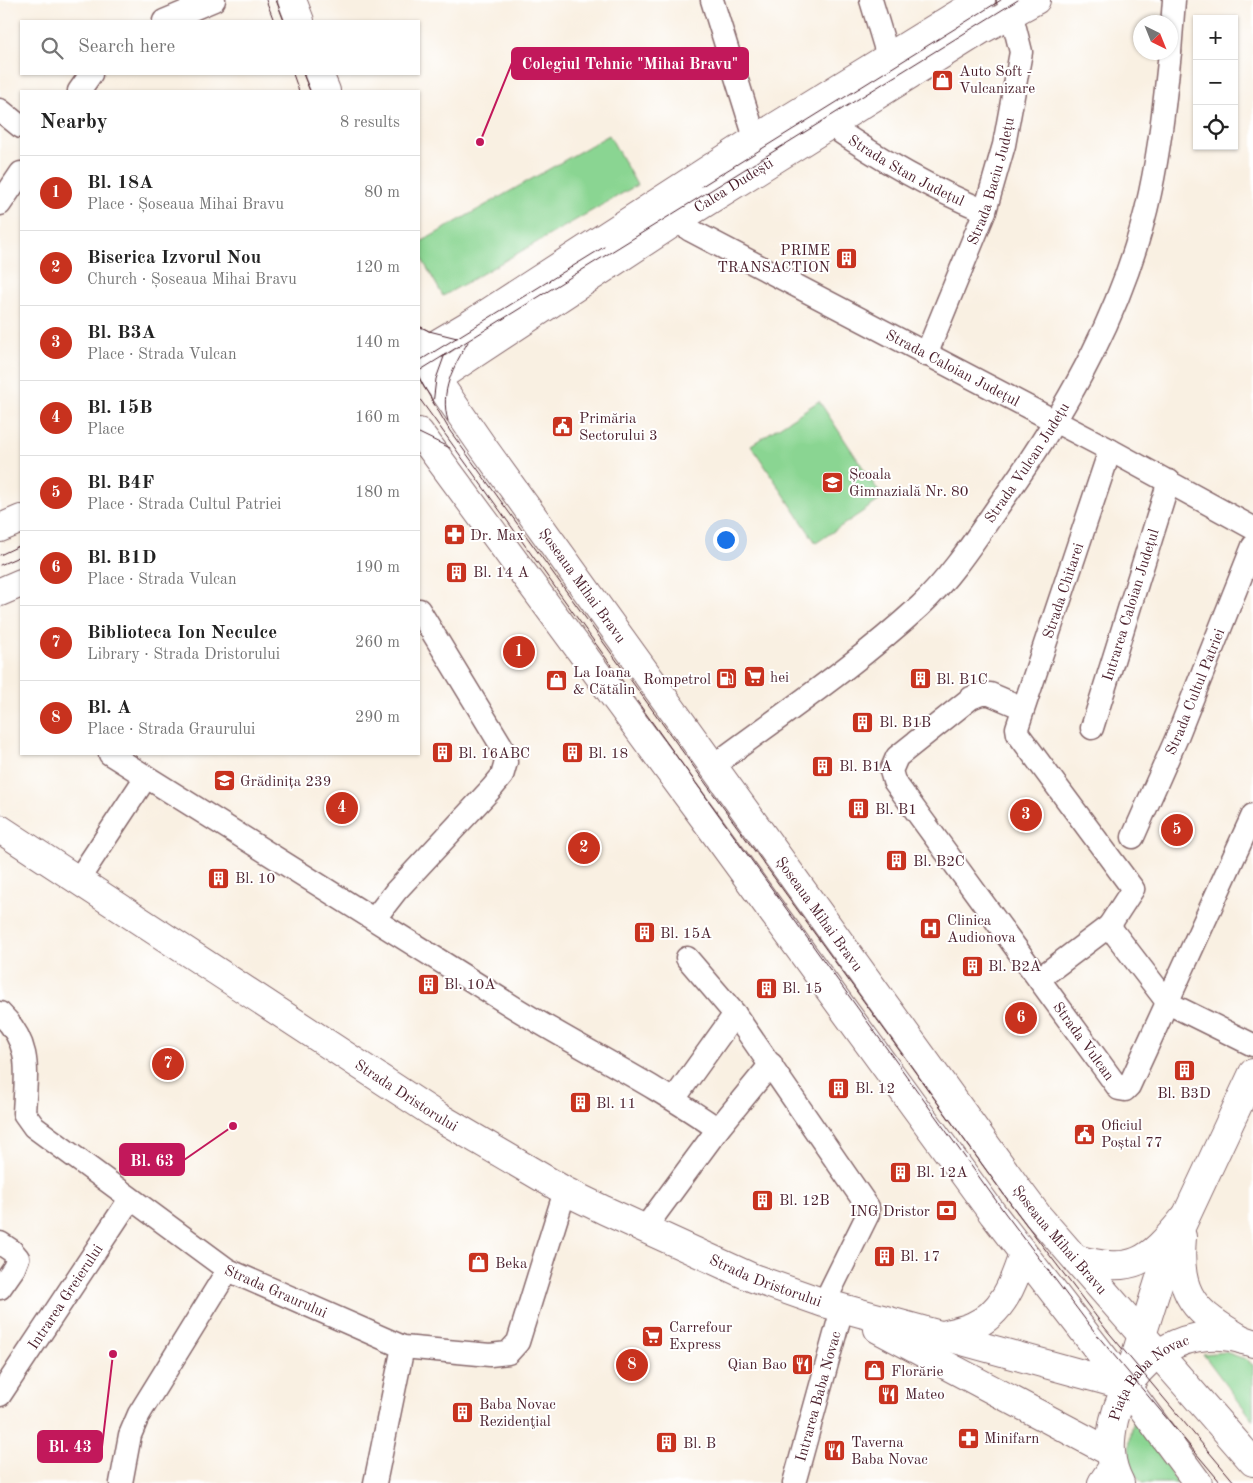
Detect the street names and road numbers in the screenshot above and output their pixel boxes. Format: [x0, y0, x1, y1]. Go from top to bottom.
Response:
street label: Strada Baciu Județu [966, 116, 1018, 248]
street label: Strada Stan Județul [845, 133, 966, 210]
street label: Calea Dudești [692, 156, 776, 217]
street label: Strada Caloian Județul [883, 328, 1022, 410]
street label: Strada Vulcan Județu [983, 400, 1073, 526]
street label: Șoseaua Mihai Bravu [535, 526, 628, 646]
street label: Intrarea Caloian Județul [1101, 527, 1163, 683]
street label: Strada Chitarei [1041, 541, 1087, 641]
street label: Strada Cultul Patriei [1164, 627, 1228, 758]
street label: Șoseaua Mihai Bravu [772, 855, 865, 975]
street label: Strada Vulcan [1049, 1000, 1116, 1084]
street label: Strada Dristorului [352, 1058, 460, 1135]
street label: Șoseaua Mihai Bravu [1009, 1183, 1109, 1298]
street label: Intrarea Greierului [26, 1242, 107, 1353]
street label: Strada Dristorului [707, 1253, 823, 1310]
street label: Strada Graurului [222, 1263, 329, 1322]
street label: Intrarea Baba Novac [794, 1329, 845, 1463]
street label: Piața Baba Novac [1108, 1333, 1192, 1423]

